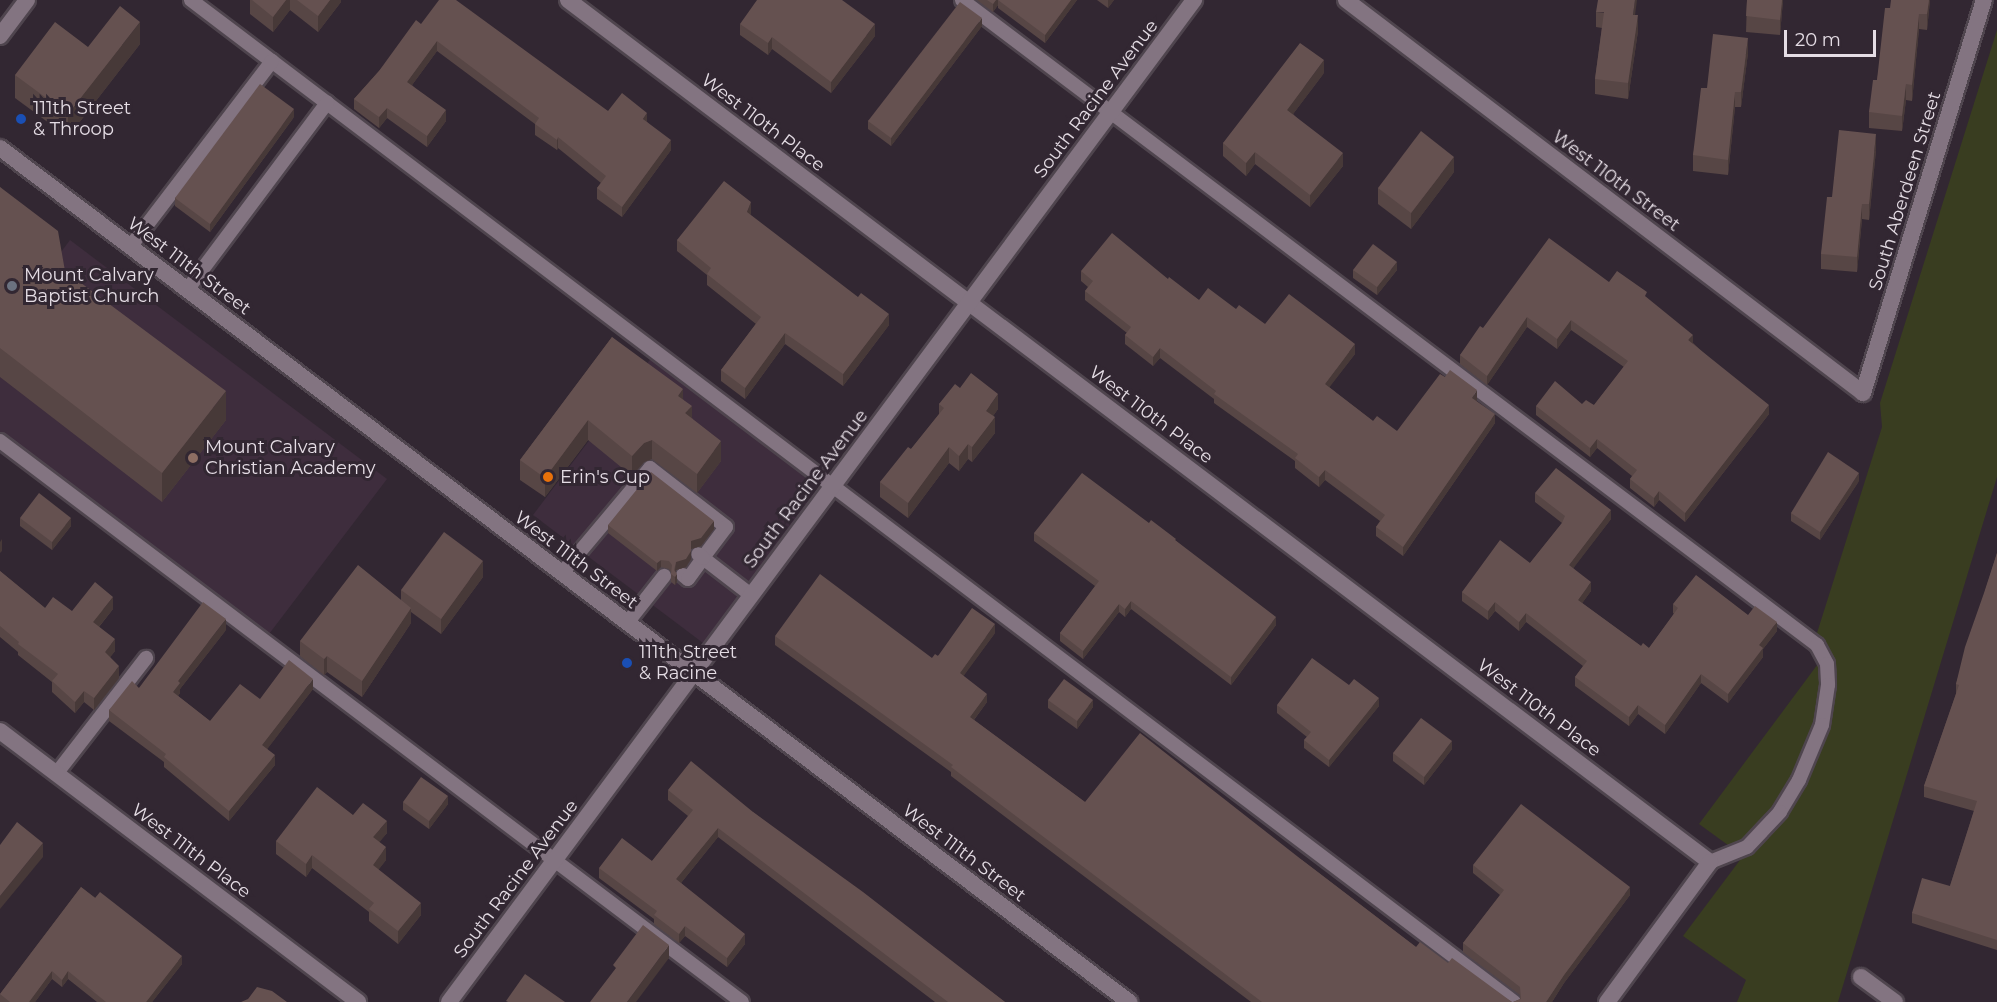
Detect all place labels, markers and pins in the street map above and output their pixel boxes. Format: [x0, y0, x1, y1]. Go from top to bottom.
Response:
place label: 111th Street & Throop [33, 98, 131, 140]
marker: 111th Street & Throop [14, 112, 28, 126]
place label: Mount Calvary Baptist Church [24, 265, 160, 308]
marker: Mount Calvary Baptist Church [5, 279, 19, 293]
place label: Mount Calvary Christian Academy [205, 437, 375, 480]
marker: Mount Calvary Christian Academy [186, 451, 200, 465]
place label: Erin's Cup [560, 466, 650, 488]
marker: Erin's Cup [541, 470, 555, 484]
place label: 111th Street & Racine [639, 642, 737, 684]
marker: 111th Street & Racine [620, 656, 634, 670]

